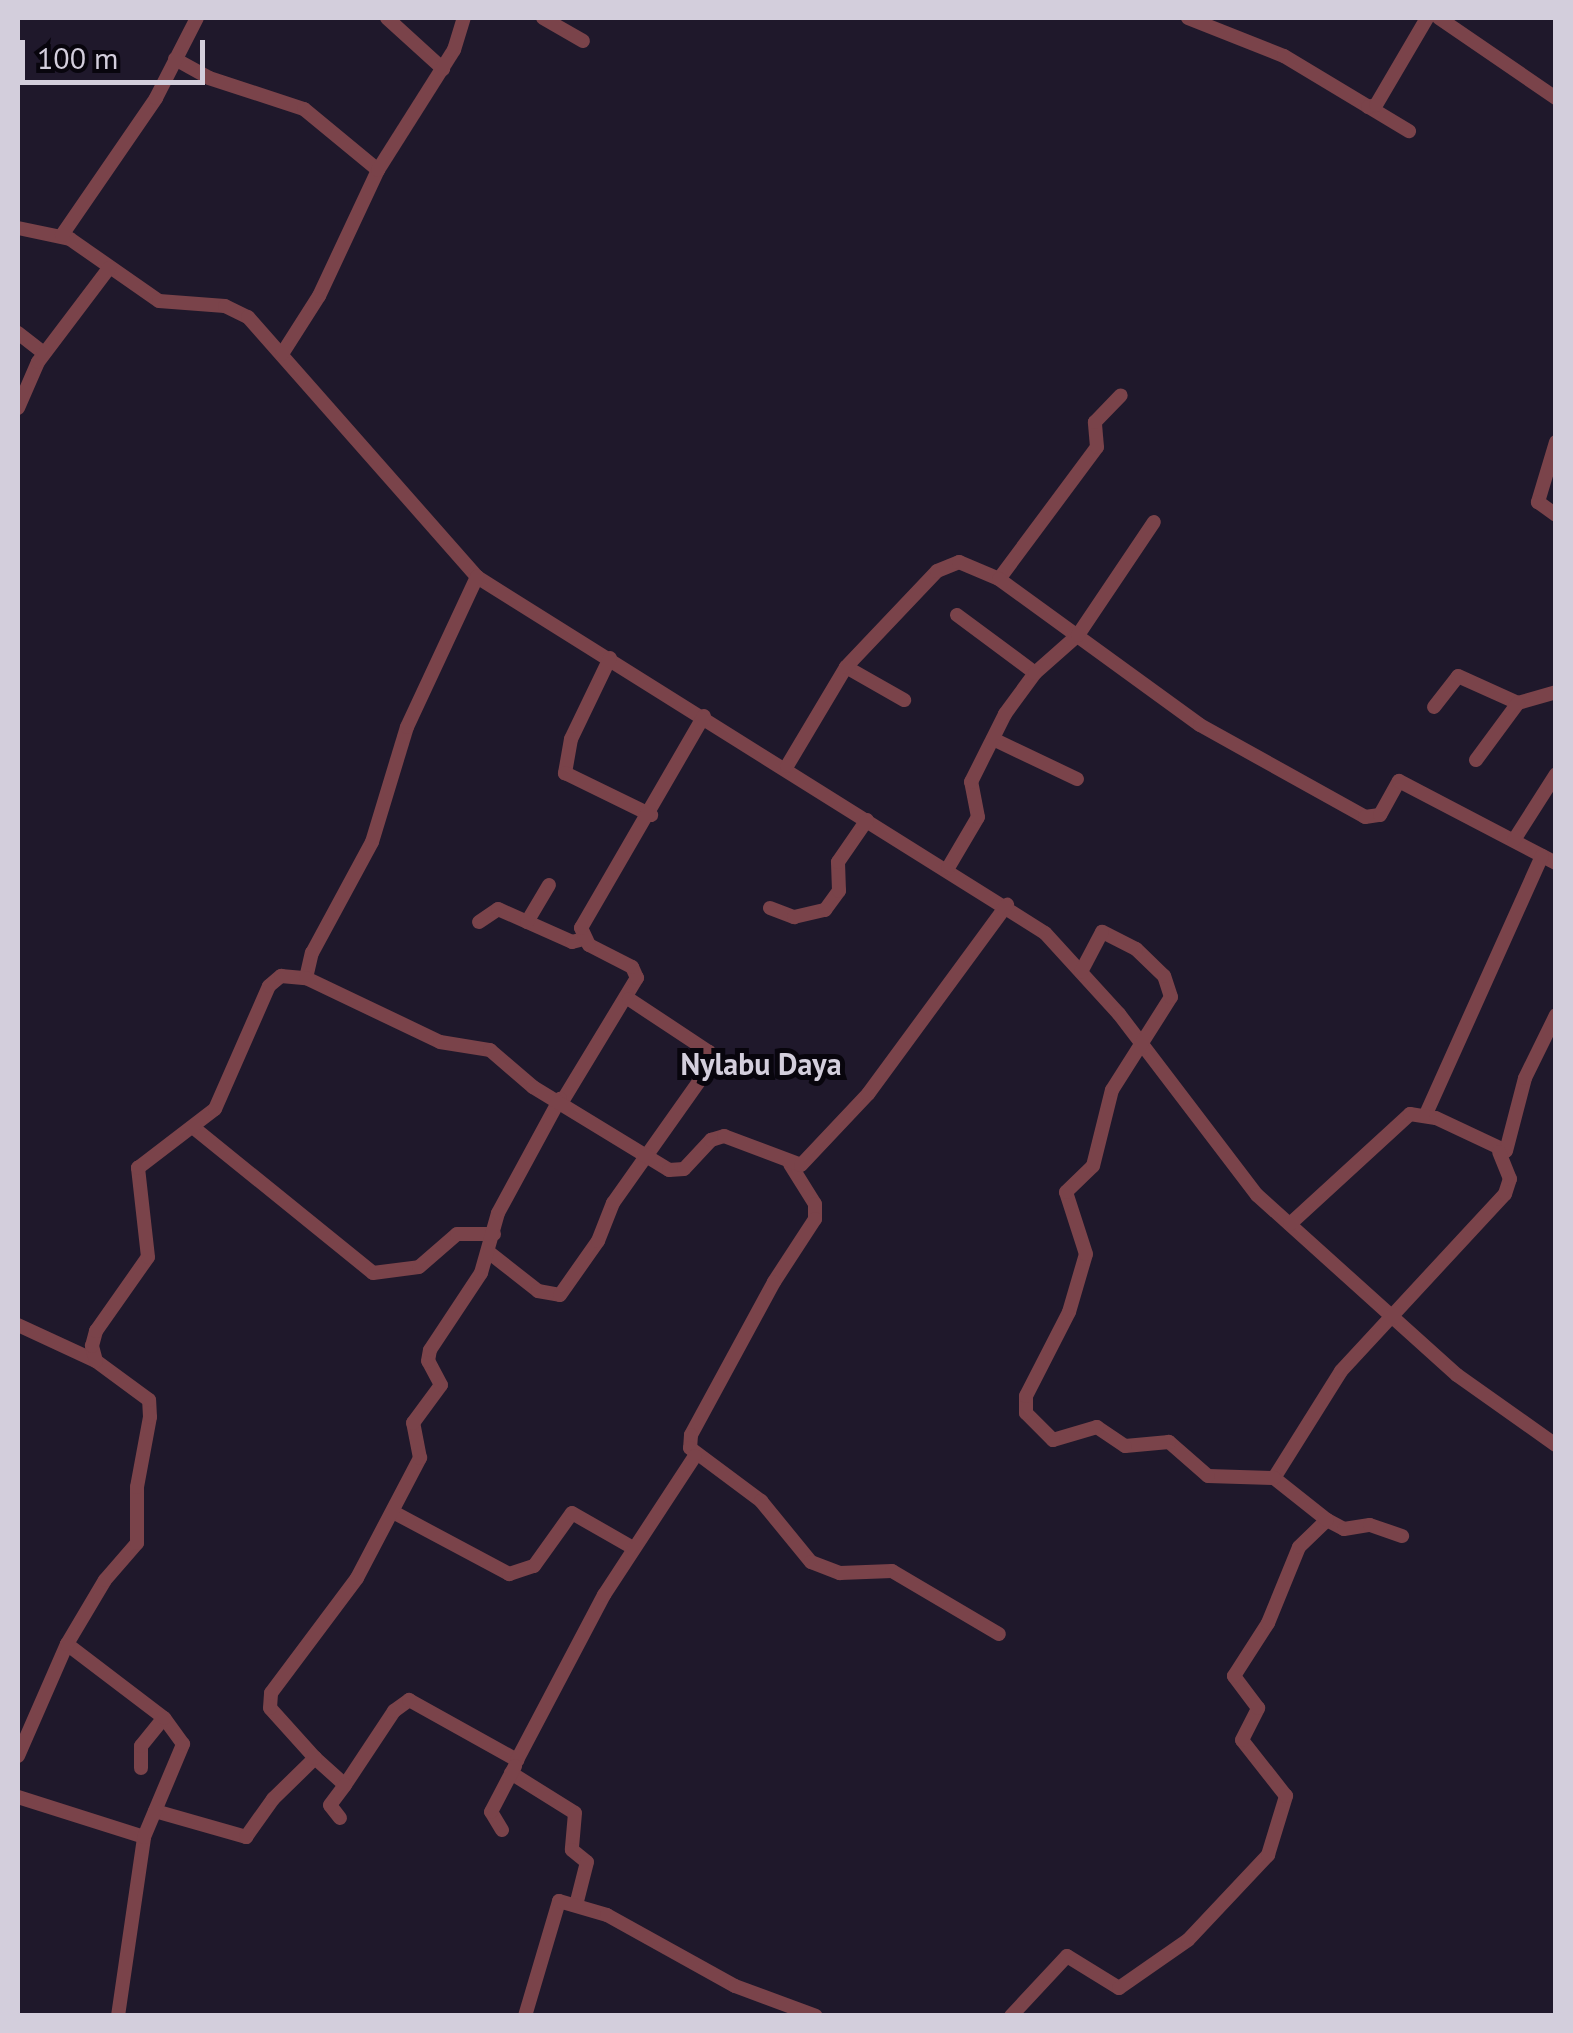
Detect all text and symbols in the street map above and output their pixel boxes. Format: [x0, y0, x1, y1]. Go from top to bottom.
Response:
scale bar [25, 20, 210, 82]
text: 100 m [37, 38, 118, 77]
district label: Nylabu Daya [680, 1046, 842, 1082]

